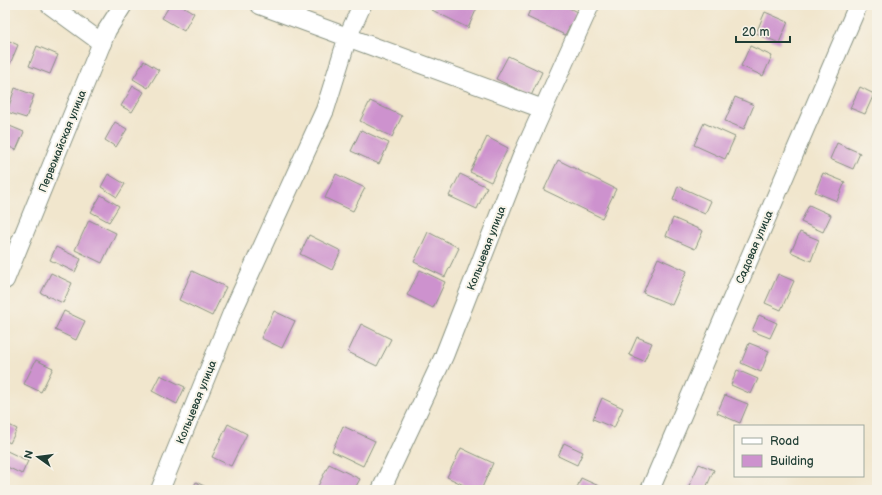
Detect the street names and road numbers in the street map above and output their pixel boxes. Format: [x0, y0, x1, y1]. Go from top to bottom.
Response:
street label: Первомайская улица [36, 88, 89, 194]
street label: Кольцевая улица [464, 204, 509, 292]
street label: Садовая улица [733, 208, 776, 286]
street label: Кольцевая улица [174, 358, 219, 446]

